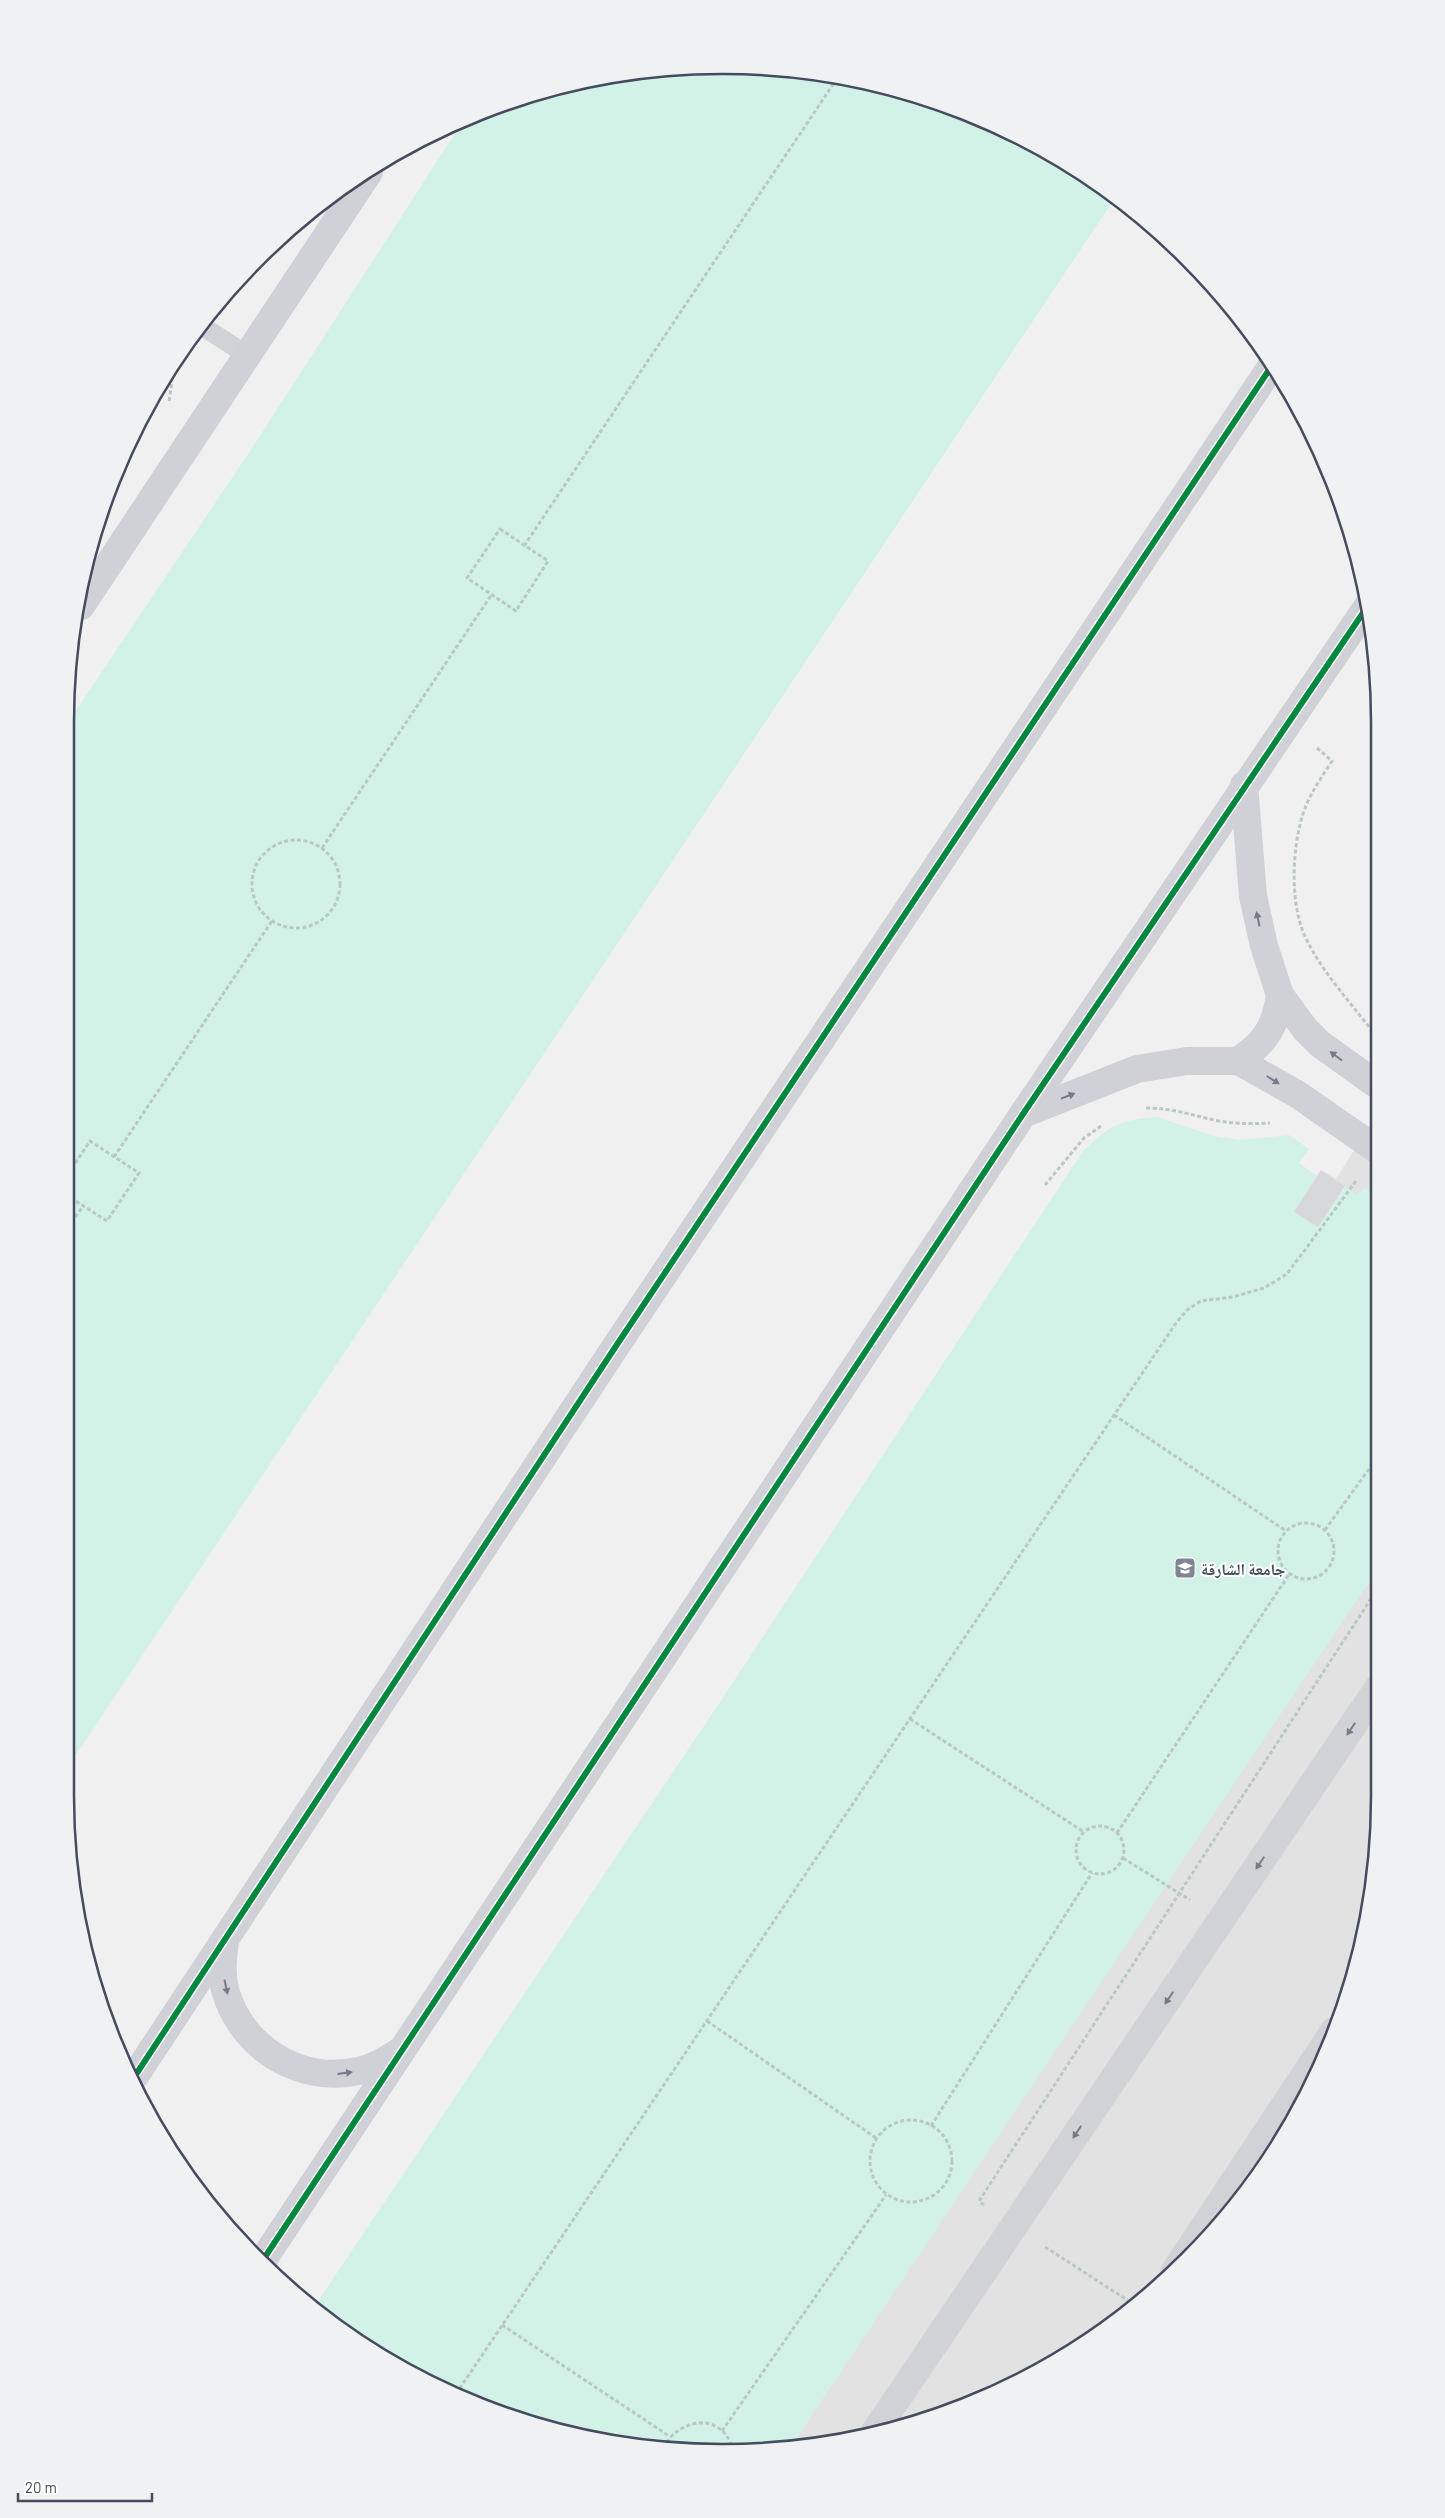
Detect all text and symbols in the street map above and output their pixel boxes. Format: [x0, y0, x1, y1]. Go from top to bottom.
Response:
one-way arrow [1254, 912, 1262, 927]
one-way arrow [1330, 1051, 1343, 1062]
one-way arrow [1266, 1075, 1279, 1084]
one-way arrow [1061, 1092, 1076, 1100]
school or university icon: جامعة الشارقة [1173, 1556, 1197, 1580]
place label: جامعة الشارقة [1201, 1559, 1285, 1578]
one-way arrow [1346, 1722, 1356, 1736]
one-way arrow [1255, 1857, 1265, 1870]
one-way arrow [222, 1979, 230, 1994]
one-way arrow [1164, 1991, 1174, 2005]
one-way arrow [338, 2069, 354, 2077]
one-way arrow [1072, 2126, 1082, 2139]
scale bar [18, 2470, 151, 2502]
text: 20 m [25, 2478, 57, 2496]

